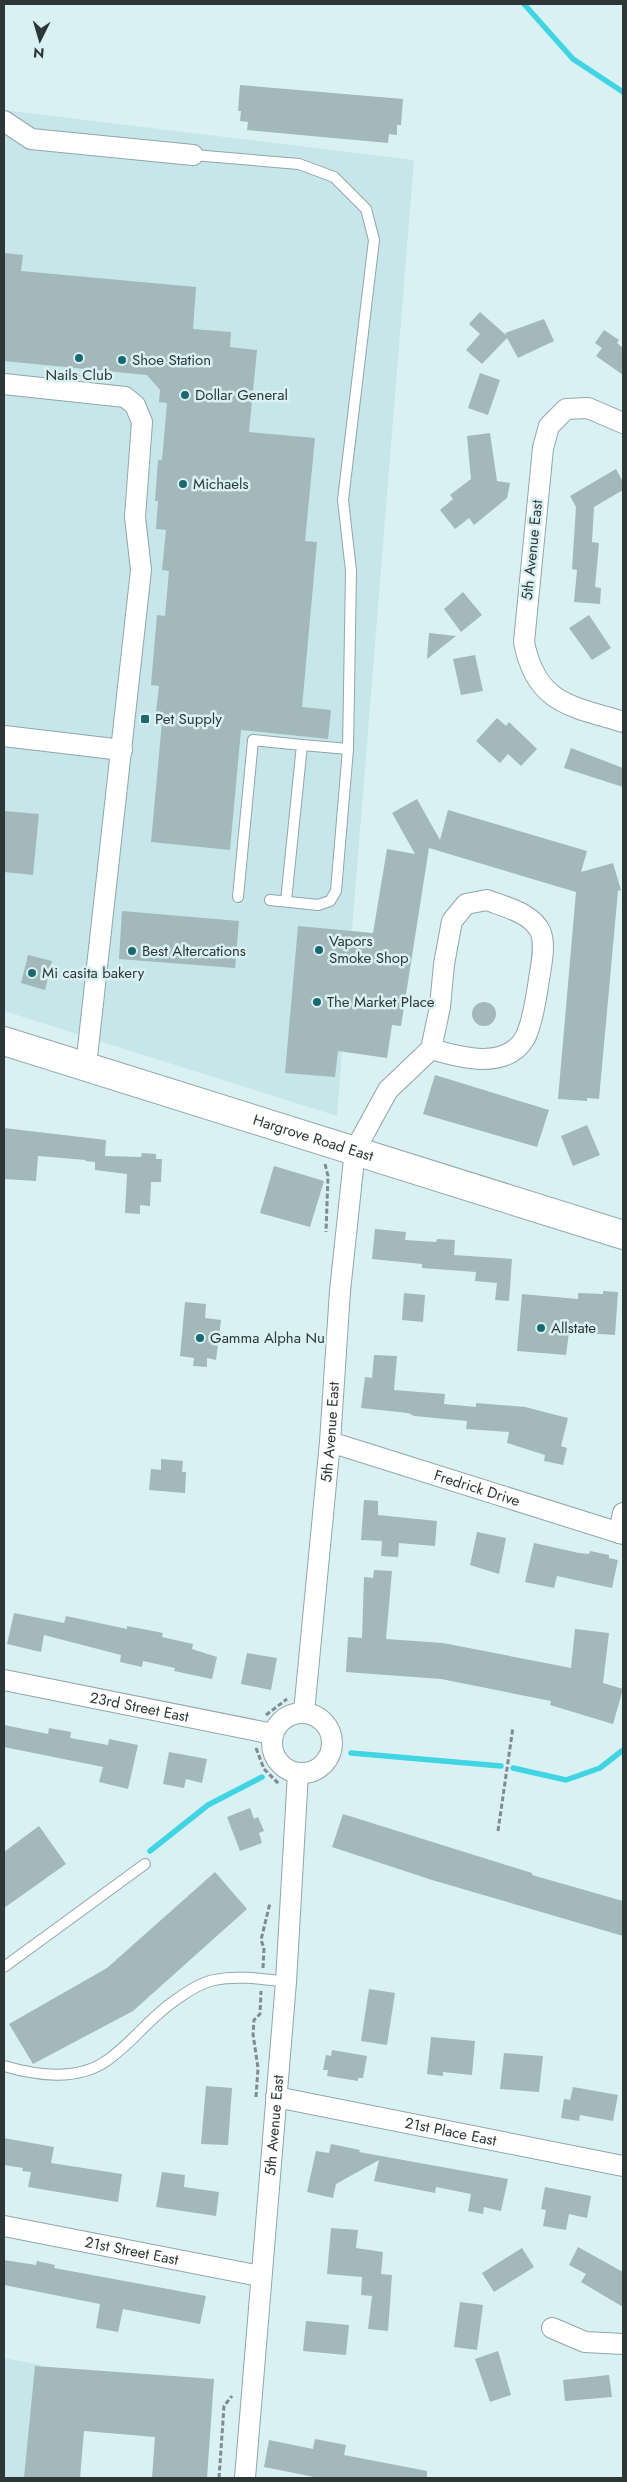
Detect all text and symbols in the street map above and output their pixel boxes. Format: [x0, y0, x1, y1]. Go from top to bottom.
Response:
north arrow [15, 15, 65, 65]
text: N [32, 43, 45, 63]
place label: Shoe Station [132, 349, 211, 371]
marker: Nails Club [73, 352, 85, 364]
marker: Shoe Station [116, 354, 128, 366]
place label: Nails Club [46, 364, 113, 386]
place label: Dollar General [195, 384, 288, 406]
marker: Dollar General [179, 389, 191, 401]
place label: Michaels [193, 473, 249, 495]
marker: Michaels [177, 478, 189, 490]
street label: 5th Avenue East [516, 498, 548, 601]
place label: Pet Supply [155, 708, 222, 730]
marker: Pet Supply [139, 713, 151, 725]
place label: Vapors Smoke Shop [329, 930, 409, 969]
place label: Best Altercations [142, 940, 246, 962]
marker: Vapors Smoke Shop [313, 944, 325, 956]
marker: Best Altercations [126, 945, 138, 957]
place label: Mi casita bakery [42, 962, 145, 984]
marker: Mi casita bakery [26, 967, 38, 979]
place label: The Market Place [327, 991, 435, 1013]
marker: The Market Place [311, 996, 323, 1008]
street label: Hargrove Road East [250, 1109, 376, 1167]
place label: Allstate [551, 1317, 596, 1339]
marker: Allstate [535, 1322, 547, 1334]
place label: Gamma Alpha Nu [210, 1327, 325, 1349]
marker: Gamma Alpha Nu [194, 1332, 206, 1344]
street label: 5th Avenue East [315, 1381, 345, 1484]
street label: Fredrick Drive [431, 1464, 523, 1512]
street label: 23rd Street East [88, 1686, 191, 1728]
street label: 5th Avenue East [259, 2074, 289, 2176]
street label: 21st Place East [403, 2112, 499, 2152]
street label: 21st Street East [83, 2231, 181, 2271]

